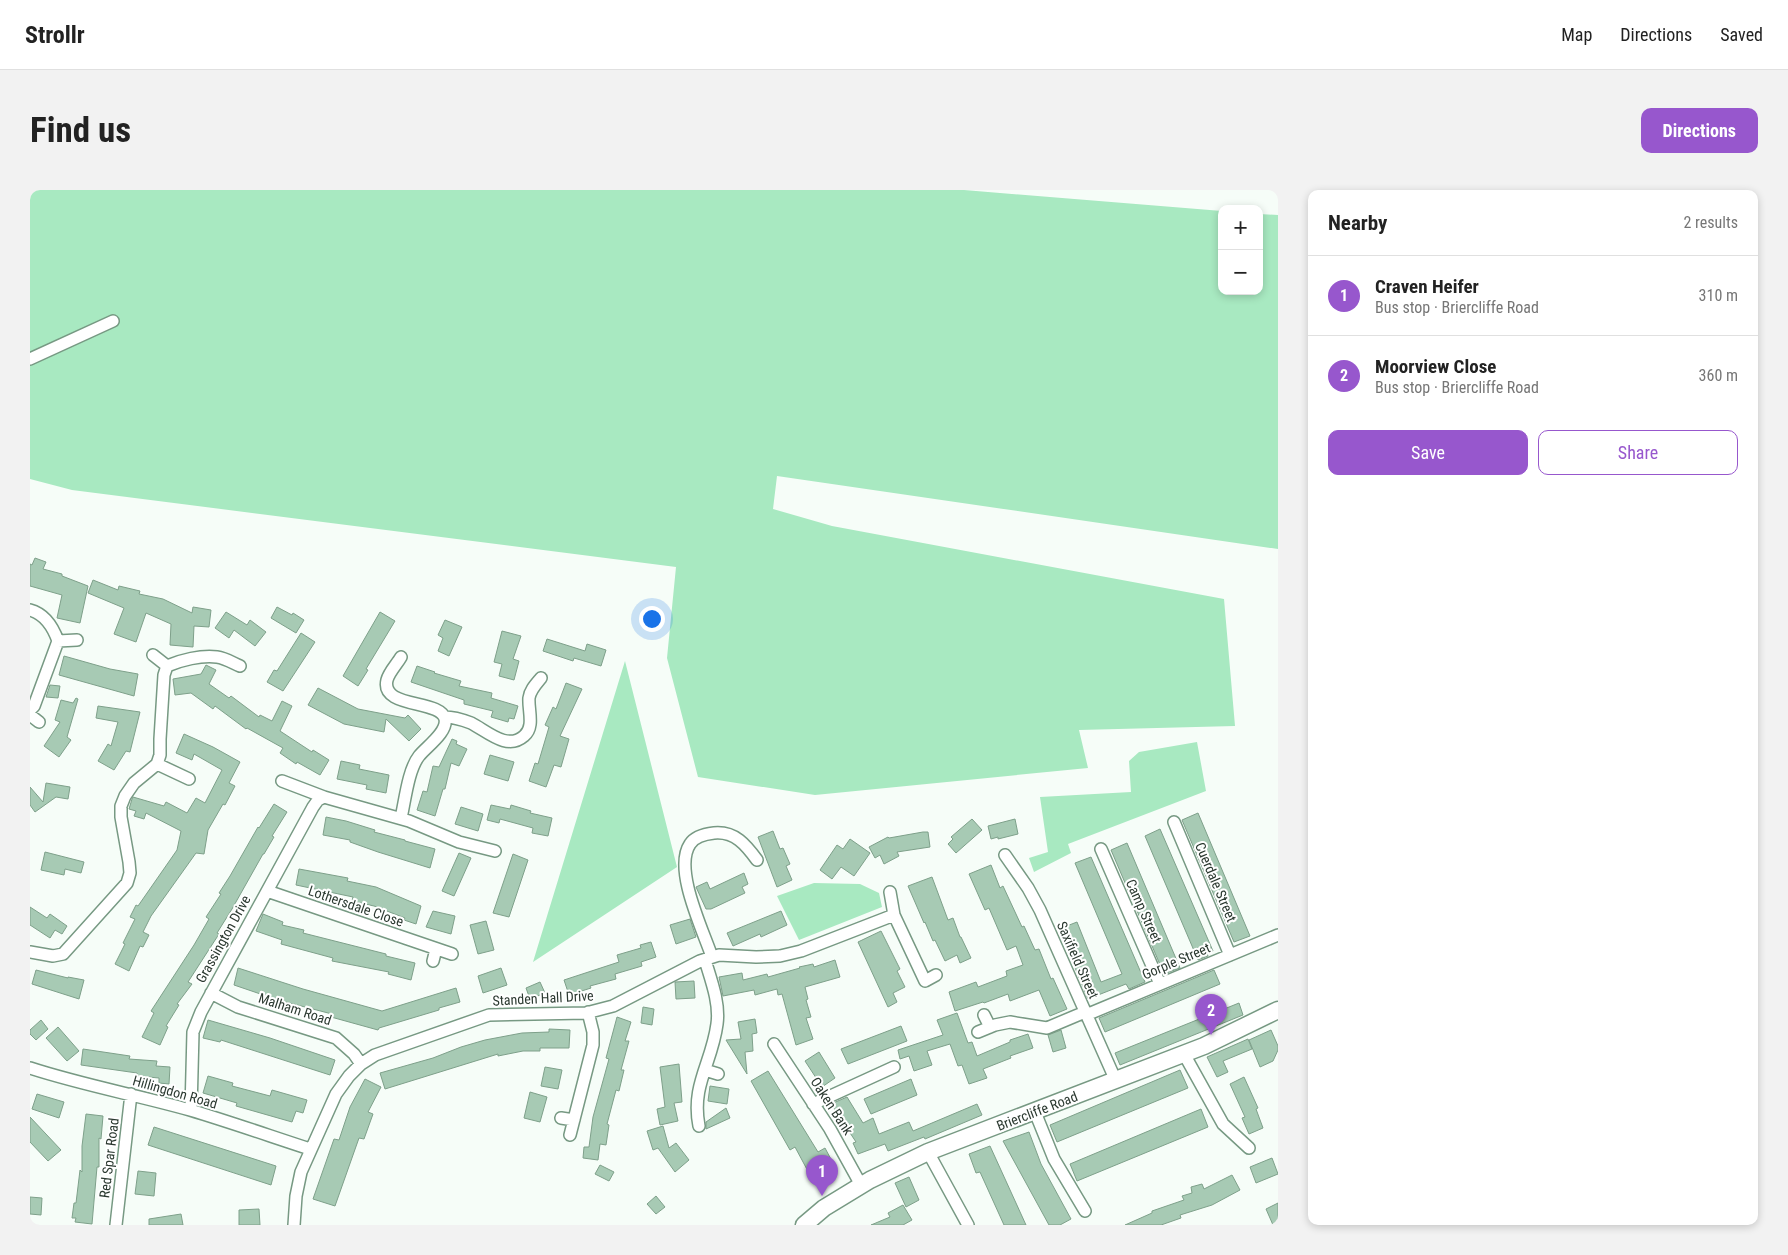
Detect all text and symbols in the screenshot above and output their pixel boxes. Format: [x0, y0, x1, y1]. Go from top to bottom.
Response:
text: Strollr [25, 21, 85, 49]
text: Map [1561, 24, 1592, 45]
text: Directions [1620, 24, 1692, 45]
text: Saved [1720, 24, 1763, 45]
button: Directions [1641, 108, 1758, 153]
text: Find us [30, 110, 131, 151]
map controls [1218, 205, 1263, 295]
button: + [1218, 205, 1263, 250]
text: Nearby [1328, 211, 1387, 235]
text: 2 results [1683, 213, 1738, 232]
button: − [1218, 250, 1263, 295]
text: Craven Heifer [1375, 275, 1479, 298]
text: 1 [1340, 286, 1348, 305]
text: 310 m [1699, 286, 1738, 305]
text: Bus stop · Briercliffe Road [1375, 298, 1539, 317]
text: Moorview Close [1375, 355, 1496, 378]
text: 2 [1340, 366, 1348, 385]
text: 360 m [1699, 366, 1738, 385]
text: Bus stop · Briercliffe Road [1375, 378, 1539, 397]
button: Save [1328, 430, 1528, 475]
button: Share [1538, 430, 1738, 475]
your location [639, 606, 665, 632]
street label: Cuerdale Street [1192, 840, 1240, 924]
street label: Camp Street [1123, 877, 1165, 945]
street label: Lothersdale Close [306, 882, 406, 930]
street label: Grassington Drive [192, 892, 254, 986]
street label: Saxifield Street [1054, 919, 1102, 1001]
street label: Gorple Street [1140, 940, 1212, 982]
street label: Standen Hall Drive [492, 987, 594, 1009]
street label: Malham Road [256, 990, 334, 1028]
pin: 2 [1195, 994, 1227, 1035]
street label: Hillingdon Road [131, 1072, 219, 1112]
street label: Oaken Bank [808, 1074, 857, 1138]
street label: Briercliffe Road [994, 1088, 1080, 1134]
street label: Red Spar Road [96, 1117, 122, 1199]
pin: 1 [806, 1155, 838, 1196]

